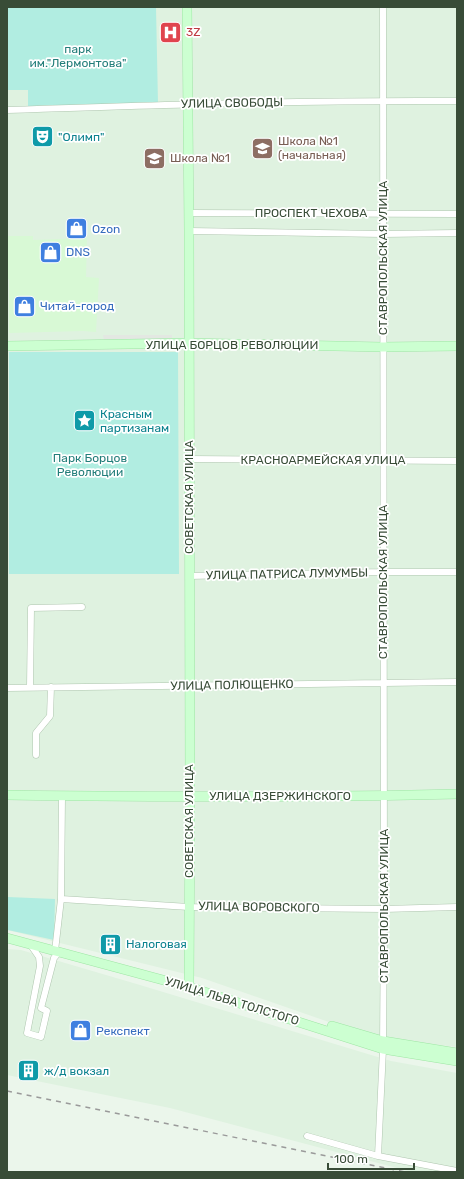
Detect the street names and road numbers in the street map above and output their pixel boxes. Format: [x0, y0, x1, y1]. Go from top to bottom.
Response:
street label: УЛИЦА СВОБОДЫ [181, 95, 283, 111]
street label: СТАВРОПОЛЬСКАЯ УЛИЦА [376, 181, 390, 335]
street label: ПРОСПЕКТ ЧЕХОВА [255, 206, 367, 220]
street label: УЛИЦА БОРЦОВ РЕВОЛЮЦИИ [146, 338, 318, 352]
street label: СОВЕТСКАЯ УЛИЦА [182, 440, 196, 554]
street label: КРАСНОАРМЕЙСКАЯ УЛИЦА [240, 453, 406, 467]
street label: СТАВРОПОЛЬСКАЯ УЛИЦА [376, 505, 390, 659]
street label: УЛИЦА ПАТРИСА ЛУМУМБЫ [206, 566, 368, 582]
street label: УЛИЦА ПОЛЮЩЕНКО [170, 677, 294, 693]
street label: СОВЕТСКАЯ УЛИЦА [182, 764, 196, 878]
street label: УЛИЦА ДЗЕРЖИНСКОГО [209, 789, 351, 803]
street label: СТАВРОПОЛЬСКАЯ УЛИЦА [377, 829, 391, 983]
street label: УЛИЦА ВОРОВСКОГО [198, 899, 320, 915]
street label: УЛИЦА ЛЬВА ТОЛСТОГО [163, 974, 301, 1028]

